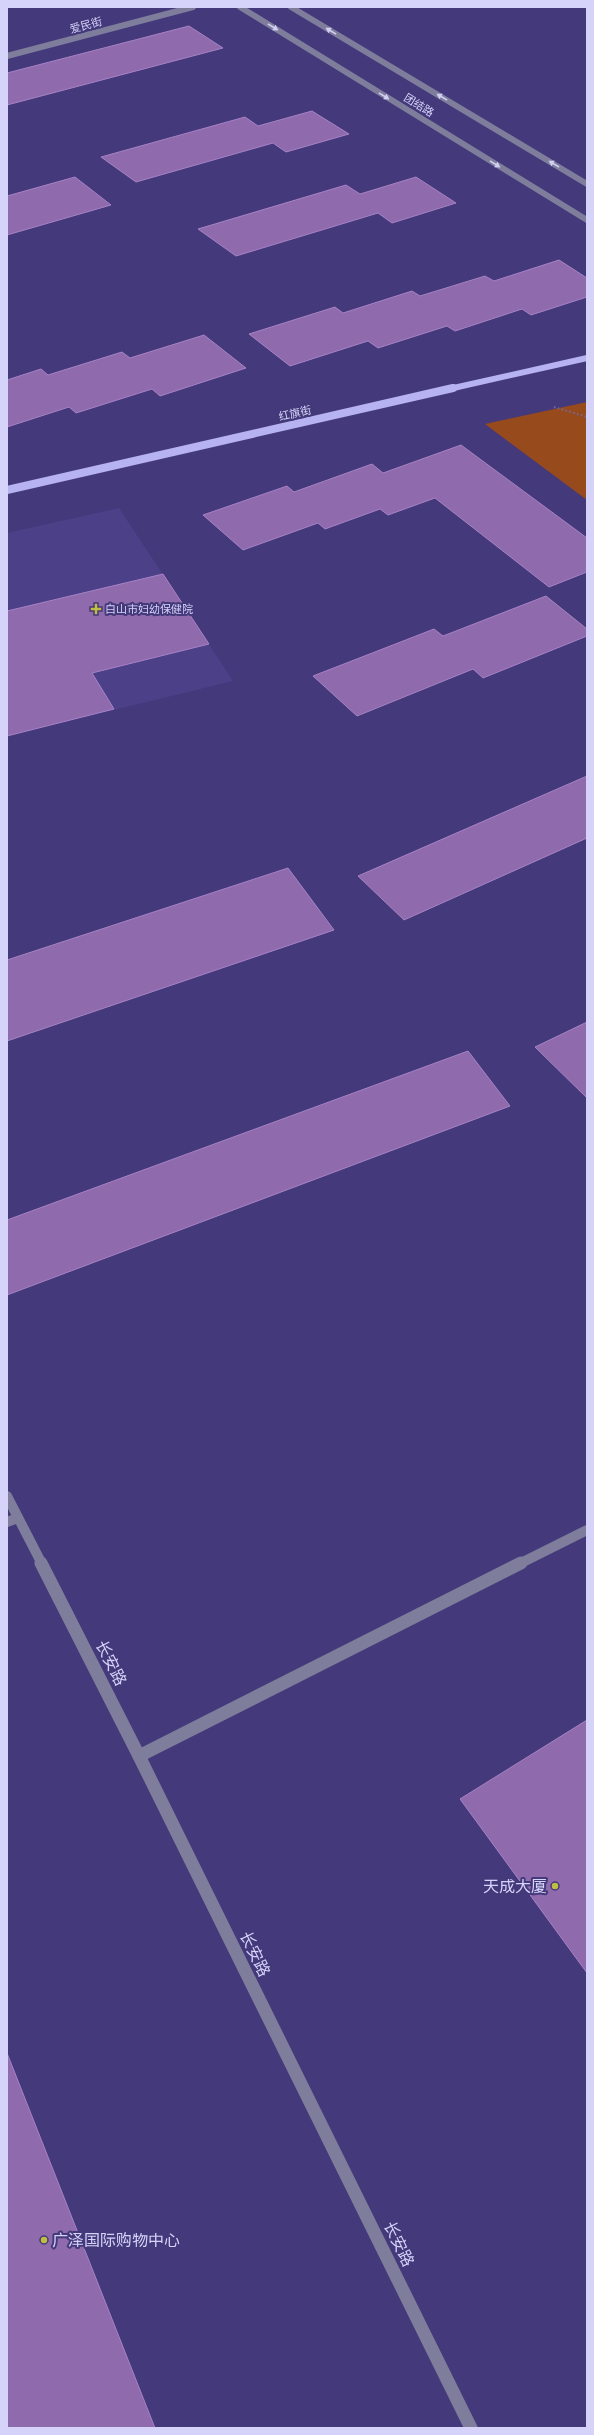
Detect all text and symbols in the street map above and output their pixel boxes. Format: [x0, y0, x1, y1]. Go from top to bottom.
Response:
street label: 爱民街 [69, 15, 103, 35]
one-way arrow [267, 24, 279, 31]
one-way arrow [325, 27, 337, 34]
street label: 团结路 [402, 91, 436, 119]
one-way arrow [378, 92, 390, 99]
one-way arrow [436, 94, 448, 101]
one-way arrow [489, 160, 501, 167]
one-way arrow [548, 161, 560, 168]
street label: 红旗街 [278, 403, 312, 423]
marker: 白山市妇幼保健院 [90, 603, 102, 615]
place label: 白山市妇幼保健院 [105, 603, 193, 615]
street label: 长安路 [92, 1637, 130, 1689]
place label: 天成大厦 [483, 1877, 547, 1896]
marker: 天成大厦 [550, 1881, 560, 1891]
street label: 长安路 [236, 1928, 274, 1980]
street label: 长安路 [380, 2218, 418, 2270]
place label: 广泽国际购物中心 [52, 2231, 180, 2250]
marker: 广泽国际购物中心 [39, 2235, 49, 2245]

